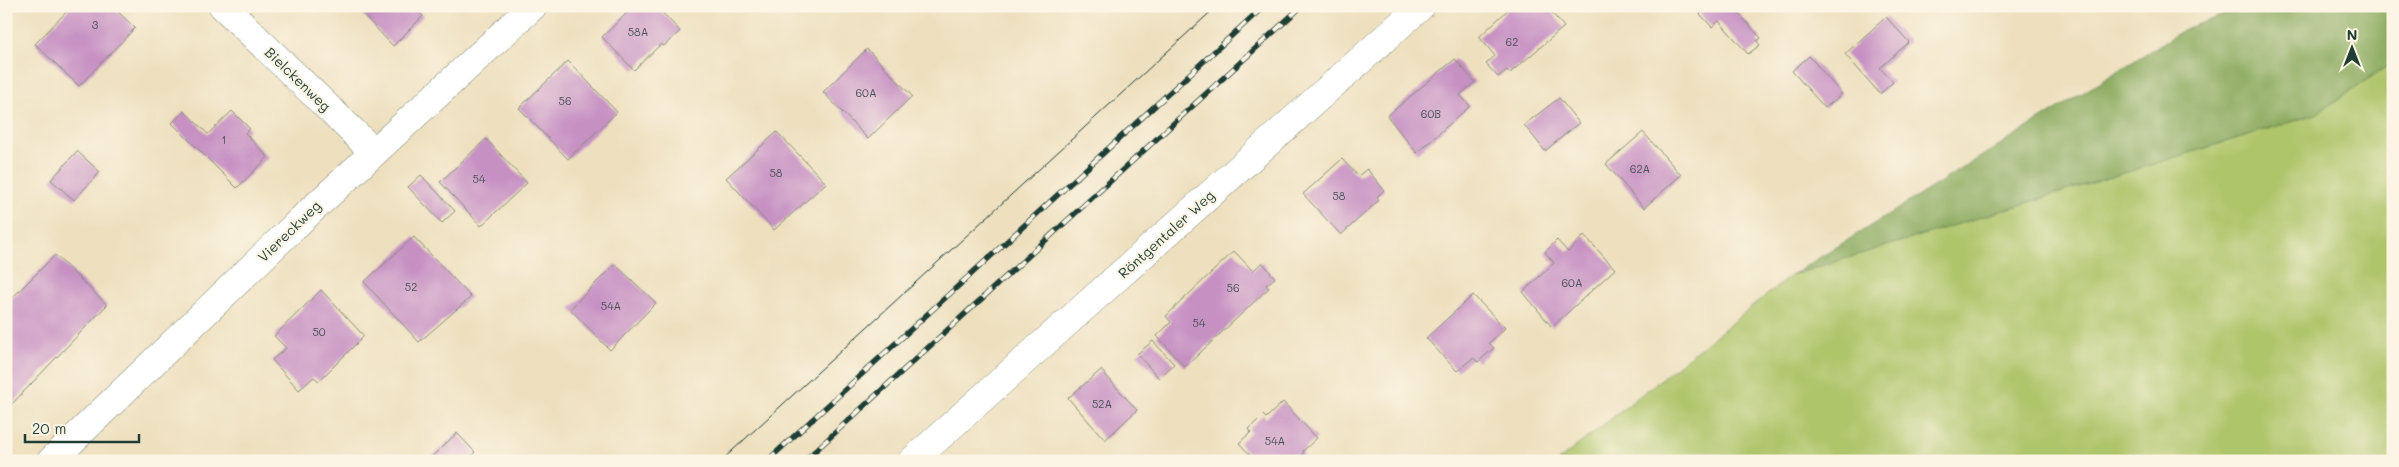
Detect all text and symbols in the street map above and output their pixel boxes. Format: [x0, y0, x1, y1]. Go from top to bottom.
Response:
house number: 3 [92, 17, 99, 32]
north arrow [2326, 22, 2376, 72]
house number: 58A [628, 24, 648, 39]
text: N [2347, 25, 2357, 44]
house number: 62 [1506, 34, 1518, 49]
street label: Bielckenweg [261, 43, 335, 115]
house number: 60A [855, 85, 877, 100]
house number: 56 [558, 93, 572, 108]
house number: 60B [1421, 106, 1441, 121]
house number: 1 [222, 132, 226, 147]
house number: 62A [1630, 161, 1650, 176]
house number: 58 [769, 165, 783, 180]
house number: 54 [473, 171, 486, 186]
street label: Röntgentaler Weg [1114, 186, 1218, 282]
house number: 58 [1332, 188, 1346, 203]
street label: Viereckweg [253, 196, 325, 266]
house number: 60A [1561, 275, 1583, 290]
house number: 52 [405, 279, 417, 294]
house number: 56 [1226, 280, 1240, 295]
house number: 54A [601, 298, 621, 313]
house number: 54 [1193, 315, 1206, 330]
house number: 50 [312, 324, 326, 339]
house number: 52A [1092, 396, 1112, 411]
scale bar [25, 412, 139, 444]
text: 20 m [32, 418, 66, 438]
house number: 54A [1265, 433, 1285, 448]

